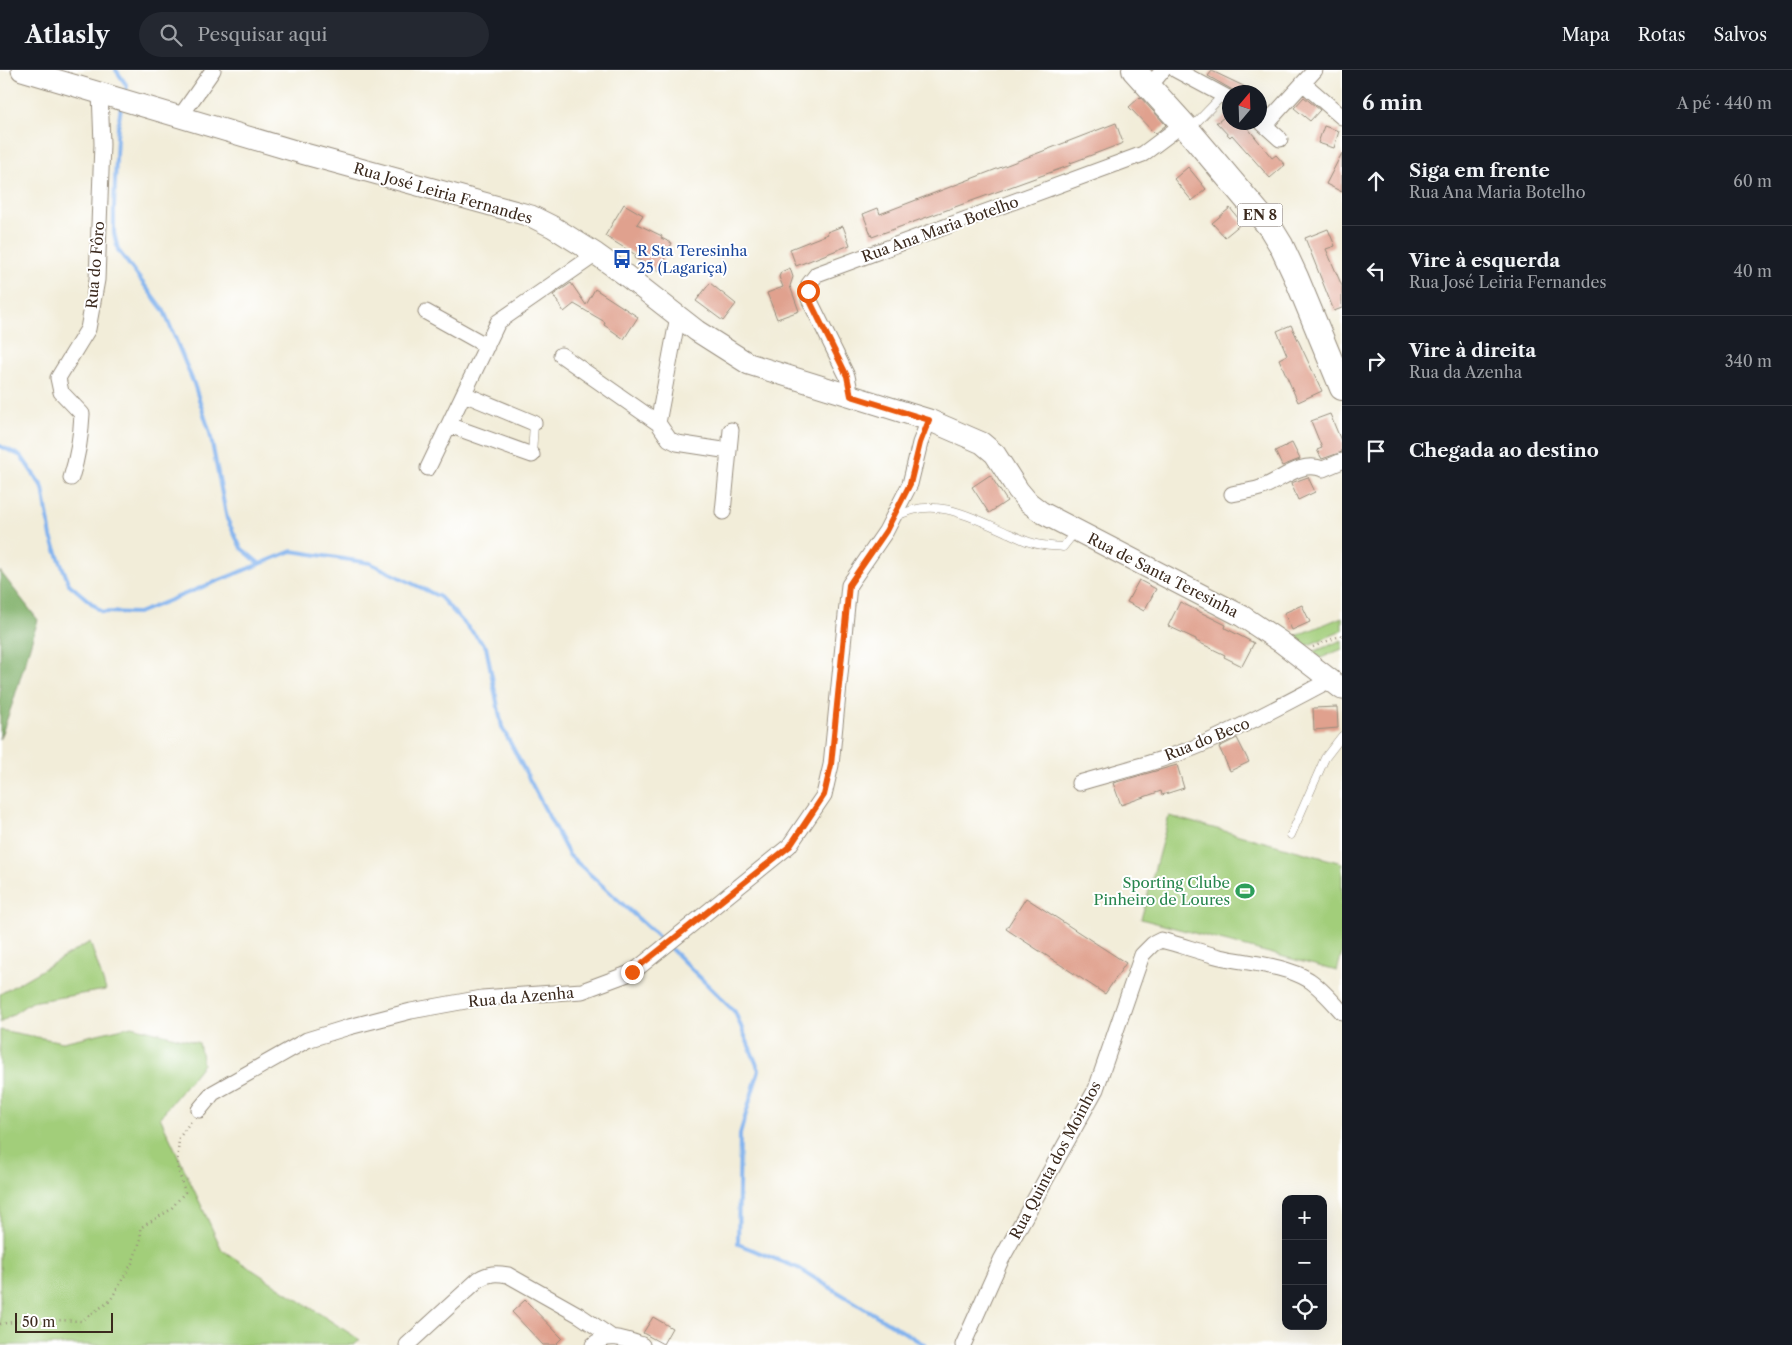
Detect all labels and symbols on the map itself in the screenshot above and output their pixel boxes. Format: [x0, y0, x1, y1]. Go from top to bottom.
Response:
north arrow [1222, 85, 1267, 130]
street label: Rua José Leiria Fernandes [351, 158, 535, 228]
street label: Rua Ana Maria Botelho [859, 192, 1021, 266]
road number: EN 8 [1238, 204, 1282, 226]
street label: Rua do Fôro [82, 220, 108, 310]
place label: R Sta Teresinha 25 (Lagariça) [637, 241, 748, 277]
bus stop icon: R Sta Teresinha 25 (Lagariça) [611, 248, 633, 270]
route start [797, 280, 820, 303]
street label: Rua de Santa Teresinha [1084, 529, 1242, 621]
street label: Rua do Beco [1162, 713, 1252, 765]
place label: Sporting Clube Pinheiro de Loures [1094, 873, 1230, 909]
sports icon: Sporting Clube Pinheiro de Loures [1234, 880, 1256, 902]
route end [621, 961, 644, 984]
street label: Rua da Azenha [467, 983, 575, 1011]
street label: Rua Quinta dos Moinhos [1005, 1078, 1105, 1242]
scale bar [15, 1310, 112, 1333]

